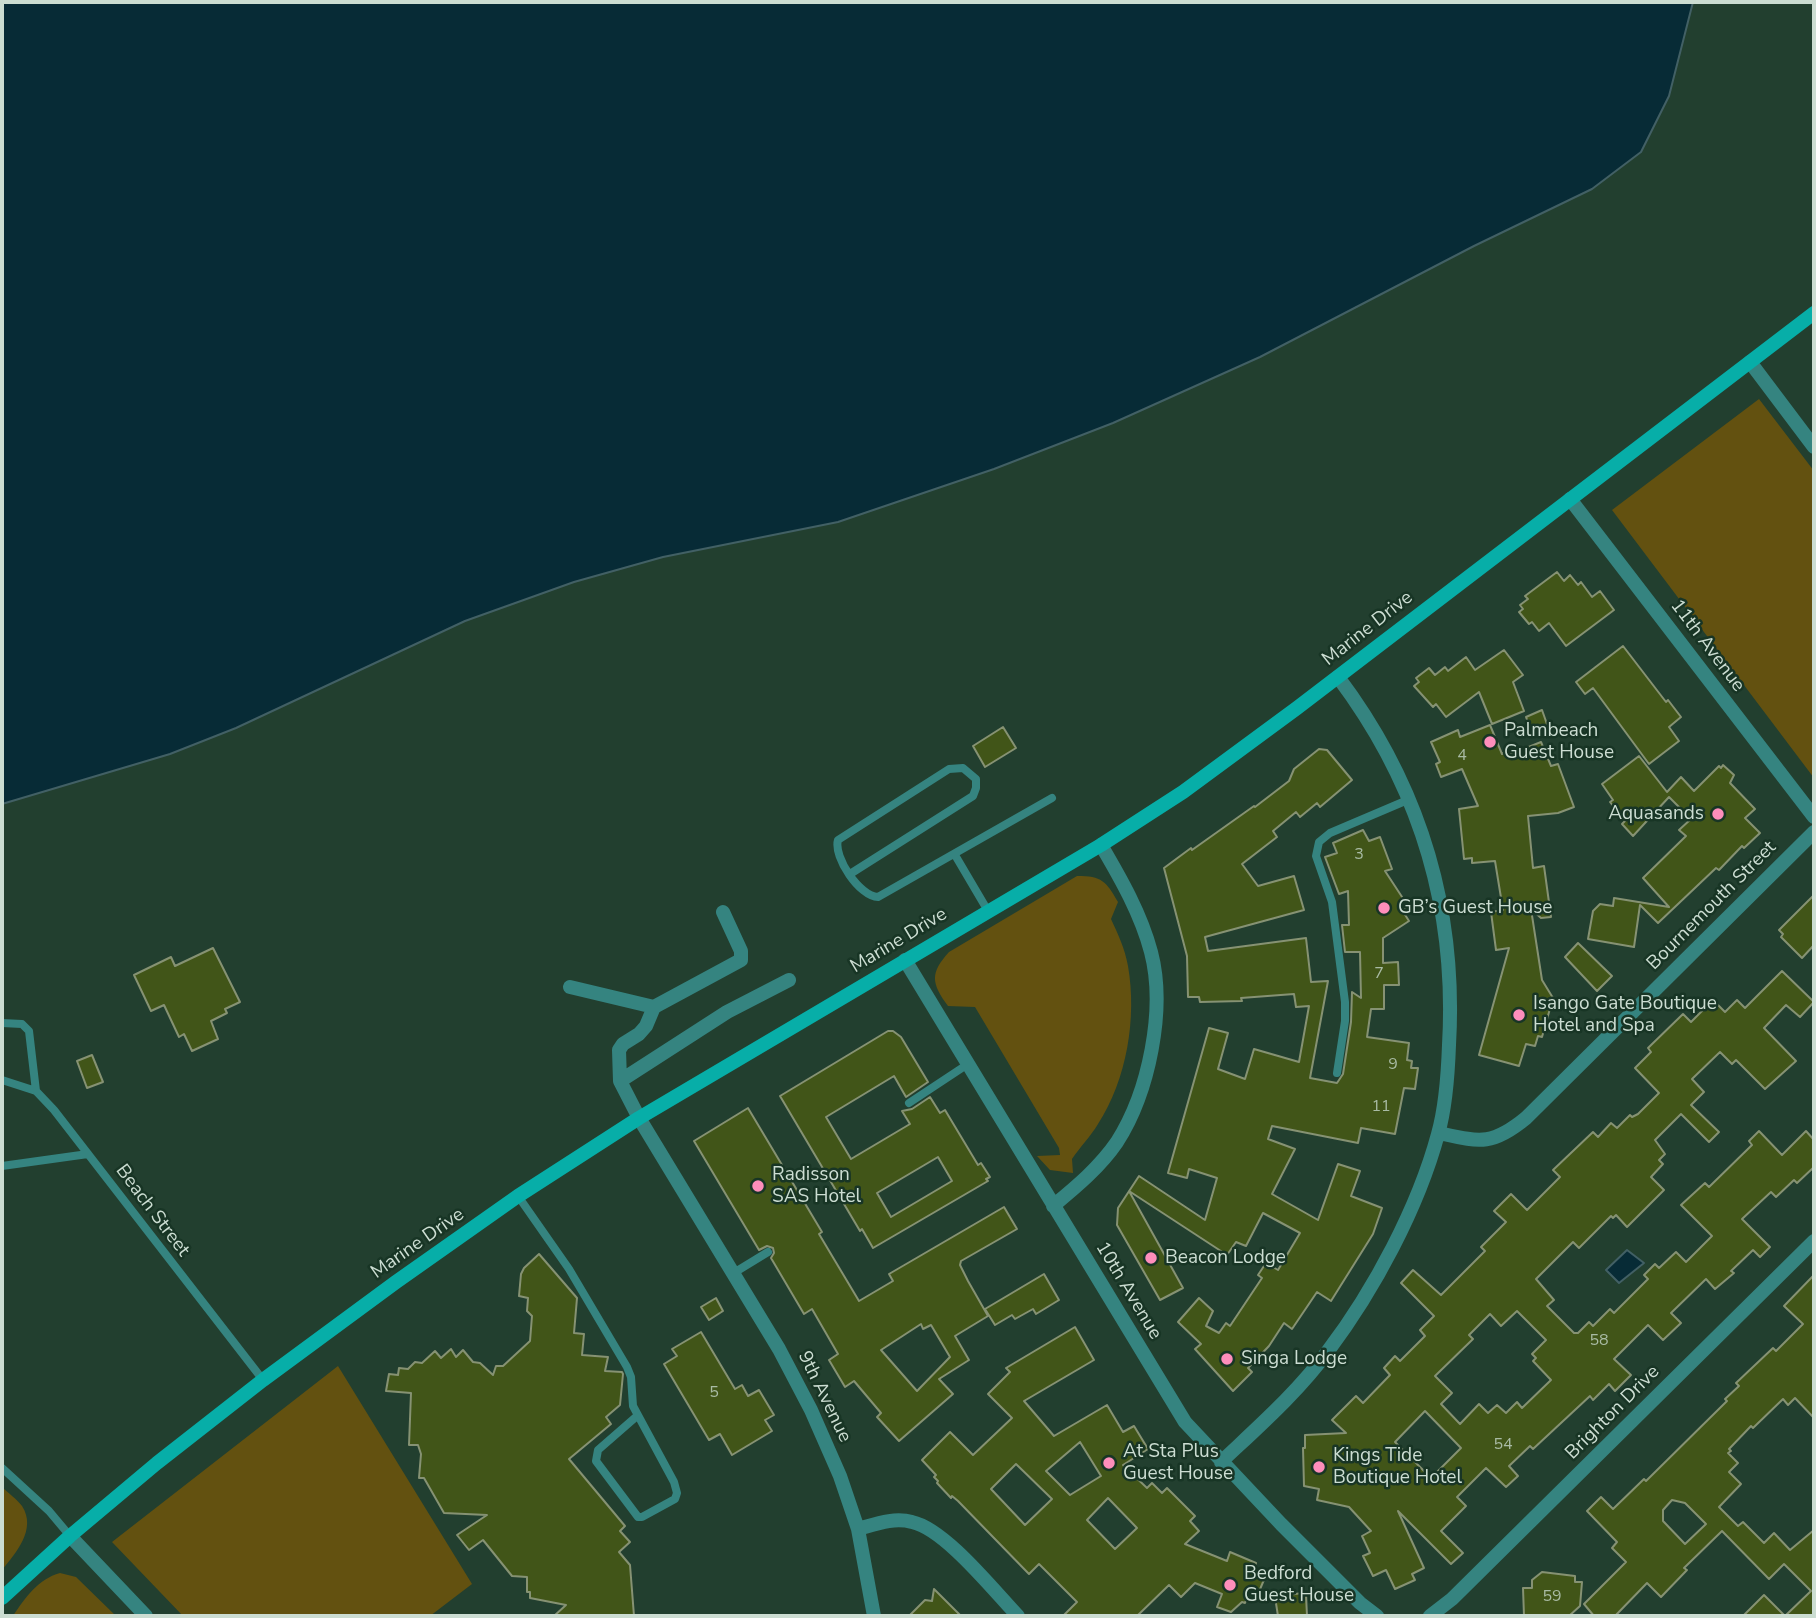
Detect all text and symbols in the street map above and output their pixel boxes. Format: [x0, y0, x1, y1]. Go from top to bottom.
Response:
street label: Marine Drive [1318, 587, 1418, 671]
street label: 11th Avenue [1665, 595, 1749, 697]
place label: Palmbeach Guest House [1504, 720, 1614, 764]
marker: Palmbeach Guest House [1482, 734, 1498, 750]
house number: 4 [1457, 746, 1467, 766]
place label: Aquasands [1608, 803, 1704, 825]
marker: Aquasands [1710, 806, 1726, 822]
street label: Bournemouth Street [1643, 837, 1781, 975]
house number: 3 [1354, 845, 1364, 865]
place label: GB’s Guest House [1398, 897, 1552, 919]
marker: GB’s Guest House [1376, 900, 1392, 916]
street label: Marine Drive [847, 903, 951, 979]
house number: 7 [1374, 964, 1384, 984]
place label: Isango Gate Boutique Hotel and Spa [1533, 993, 1717, 1037]
marker: Isango Gate Boutique Hotel and Spa [1511, 1007, 1527, 1023]
house number: 9 [1388, 1055, 1398, 1075]
house number: 11 [1371, 1097, 1391, 1117]
street label: Beach Street [110, 1160, 194, 1262]
place label: Radisson SAS Hotel [772, 1164, 861, 1208]
marker: Radisson SAS Hotel [750, 1178, 766, 1194]
street label: Marine Drive [367, 1204, 469, 1284]
street label: 10th Avenue [1090, 1238, 1166, 1344]
place label: Beacon Lodge [1165, 1247, 1286, 1269]
marker: Beacon Lodge [1143, 1250, 1159, 1266]
house number: 58 [1589, 1331, 1609, 1351]
street label: 9th Avenue [792, 1348, 856, 1446]
place label: Singa Lodge [1241, 1348, 1347, 1370]
marker: Singa Lodge [1219, 1351, 1235, 1367]
street label: Brighton Drive [1561, 1361, 1665, 1465]
house number: 5 [709, 1383, 719, 1403]
house number: 54 [1493, 1435, 1513, 1455]
place label: At Sta Plus Guest House [1123, 1441, 1233, 1485]
place label: Kings Tide Boutique Hotel [1333, 1445, 1462, 1489]
marker: At Sta Plus Guest House [1101, 1455, 1117, 1471]
marker: Kings Tide Boutique Hotel [1311, 1459, 1327, 1475]
place label: Bedford Guest House [1244, 1563, 1354, 1607]
marker: Bedford Guest House [1222, 1577, 1238, 1593]
house number: 59 [1542, 1587, 1562, 1607]

